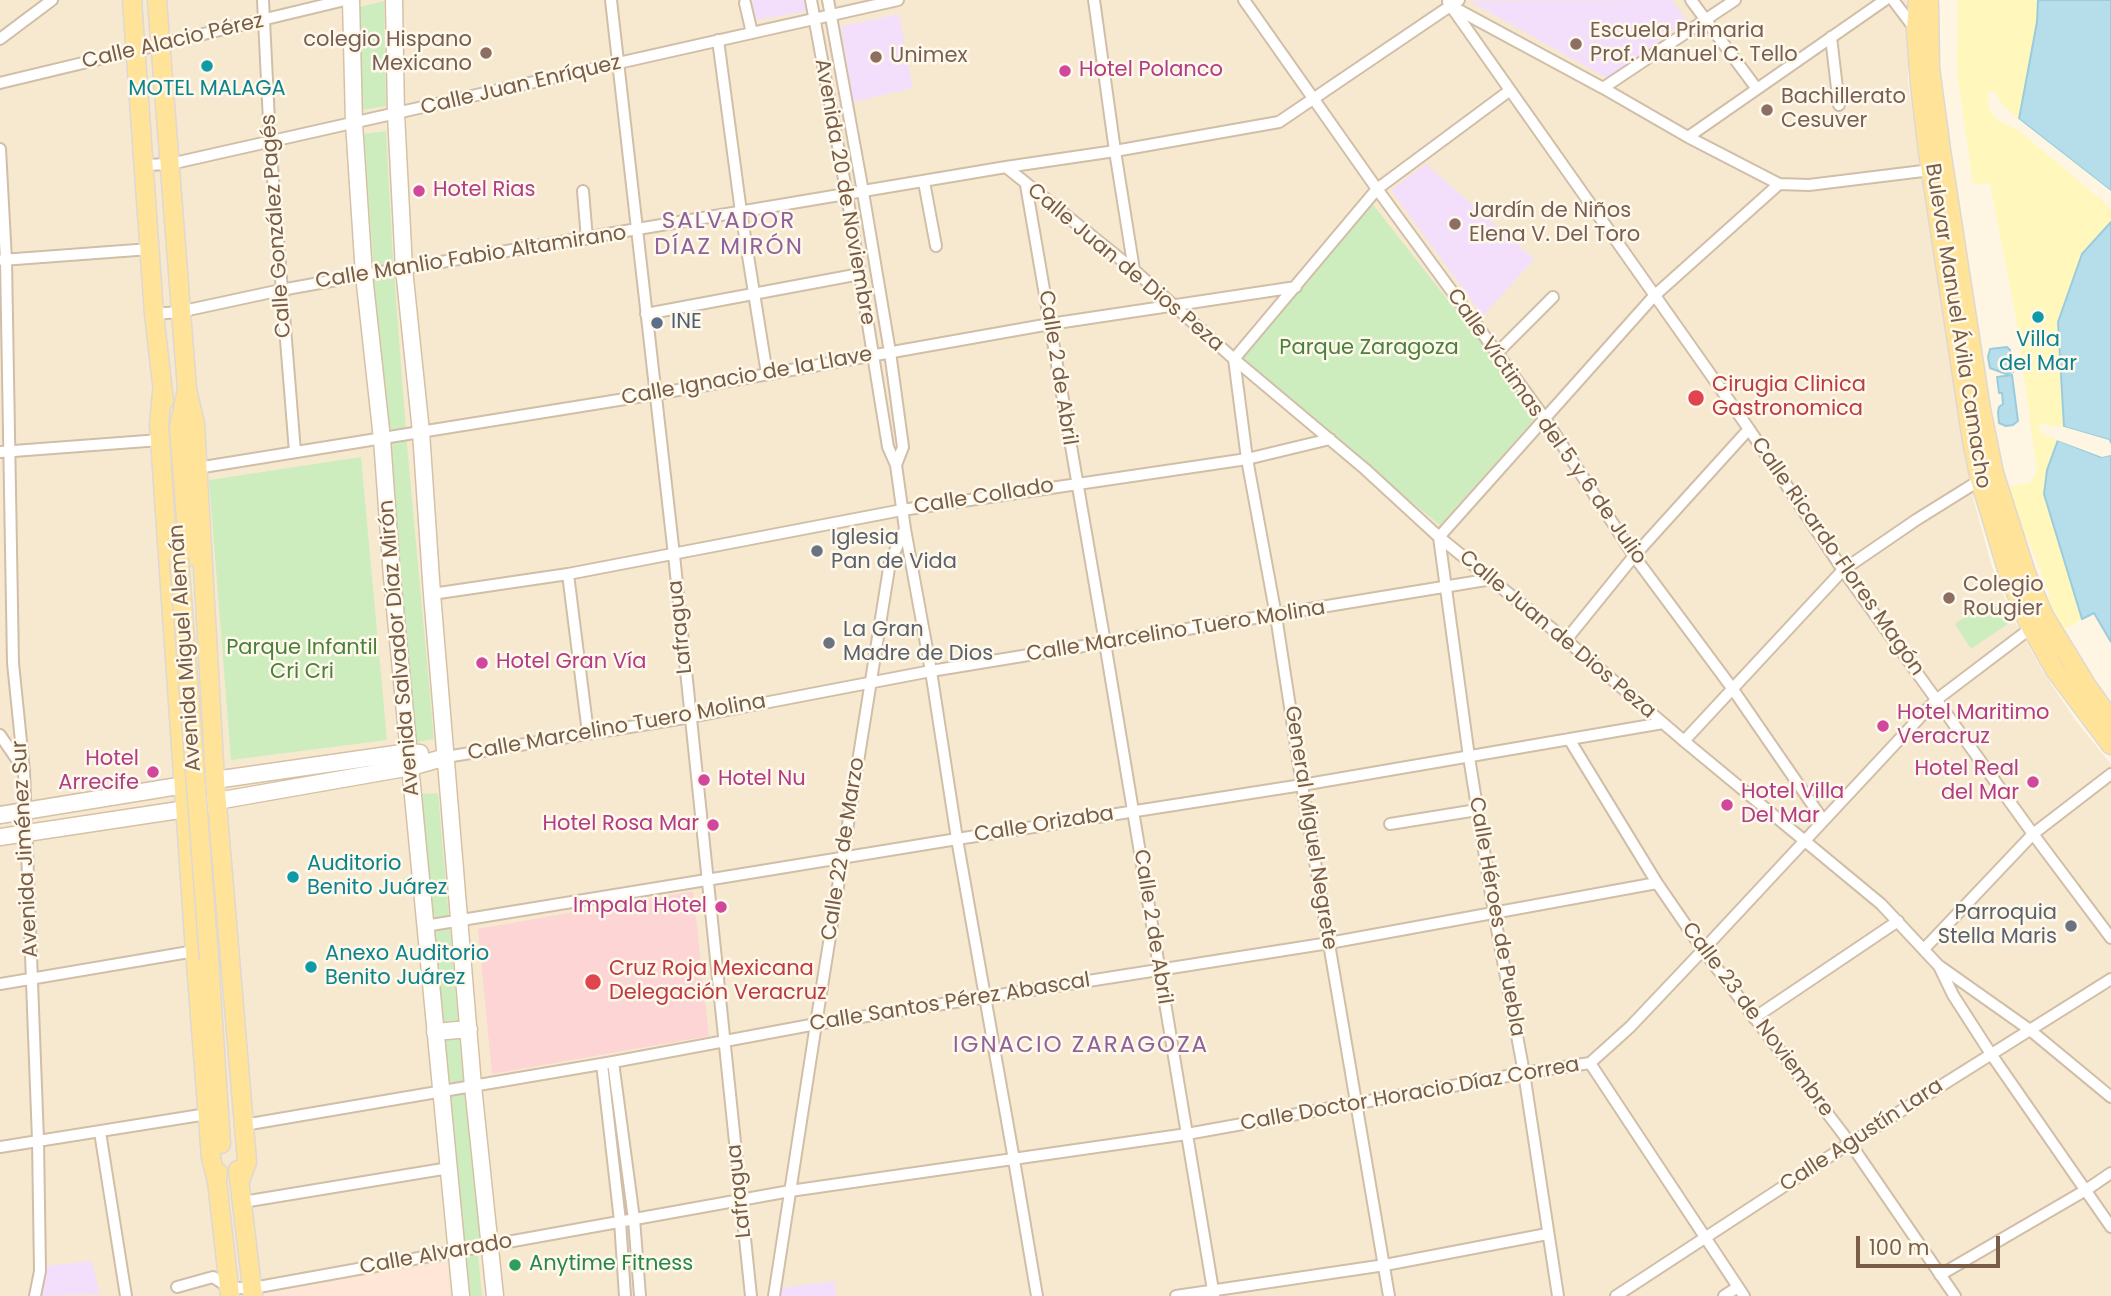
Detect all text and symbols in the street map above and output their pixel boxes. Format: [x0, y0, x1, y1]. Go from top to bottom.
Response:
street label: Calle Alacio Pérez [80, 9, 266, 75]
place label: Escuela Primaria Prof. Manuel C. Tello [1590, 19, 1798, 69]
place label: colegio Hispano Mexicano [303, 28, 472, 78]
marker: Escuela Primaria Prof. Manuel C. Tello [1568, 36, 1584, 52]
place label: Unimex [890, 44, 967, 70]
marker: colegio Hispano Mexicano [478, 45, 494, 61]
marker: Unimex [868, 49, 884, 65]
street label: Calle Juan Enríquez [418, 51, 624, 121]
street label: Avenida 20 de Noviembre [808, 57, 880, 327]
marker: MOTEL MALAGA [199, 58, 215, 74]
place label: Hotel Polanco [1079, 58, 1223, 84]
marker: Hotel Polanco [1057, 63, 1073, 79]
place label: MOTEL MALAGA [128, 77, 286, 103]
place label: Bachillerato Cesuver [1781, 85, 1906, 135]
marker: Bachillerato Cesuver [1759, 102, 1775, 118]
street label: Calle González Pagés [257, 113, 297, 339]
street label: Bulevar Manuel Ávila Camacho [1919, 162, 1995, 490]
place label: Hotel Rias [433, 178, 536, 204]
street label: Calle Juan de Dios Peza [1022, 178, 1228, 358]
marker: Hotel Rias [411, 183, 427, 199]
place label: Jardín de Niños Elena V. Del Toro [1469, 199, 1640, 249]
district label: SALVADOR DÍAZ MIRÓN [655, 208, 803, 262]
marker: Jardín de Niños Elena V. Del Toro [1447, 216, 1463, 232]
street label: Calle Manlio Fabio Altamirano [314, 221, 628, 295]
street label: Calle Víctimas del 5 y 6 de Julio [1441, 284, 1651, 570]
street label: Calle 2 de Abril [1032, 289, 1082, 447]
marker: Villa del Mar [2030, 309, 2046, 325]
place label: INE [671, 310, 702, 336]
marker: INE [649, 315, 665, 331]
place label: Villa del Mar [1999, 328, 2077, 378]
park label: Parque Zaragoza [1279, 336, 1459, 362]
street label: Calle Ignacio de la Llave [620, 343, 874, 411]
place label: Cirugia Clinica Gastronomica [1712, 373, 1866, 423]
marker: Cirugia Clinica Gastronomica [1686, 388, 1706, 408]
street label: Calle Ricardo Flores Magón [1745, 433, 1929, 681]
street label: Calle Collado [912, 474, 1056, 520]
street label: Avenida Salvador Díaz Mirón [374, 499, 426, 797]
street label: Avenida Miguel Alemán [165, 524, 207, 772]
place label: Iglesia Pan de Vida [831, 526, 957, 576]
marker: Iglesia Pan de Vida [809, 543, 825, 559]
street label: Calle Juan de Dios Peza [1454, 545, 1660, 725]
place label: Colegio Rougier [1963, 573, 2044, 623]
street label: Lafragua [664, 579, 698, 675]
marker: Colegio Rougier [1941, 590, 1957, 606]
street label: Calle Marcelino Tuero Molina [1025, 596, 1327, 668]
place label: La Gran Madre de Dios [843, 618, 993, 668]
marker: La Gran Madre de Dios [821, 635, 837, 651]
park label: Parque Infantil Cri Cri [226, 636, 378, 686]
place label: Hotel Gran Vía [496, 650, 646, 676]
marker: Hotel Gran Vía [474, 655, 490, 671]
street label: Calle Marcelino Tuero Molina [466, 689, 768, 767]
place label: Hotel Maritimo Veracruz [1897, 701, 2050, 751]
street label: General Miguel Negrete [1278, 704, 1342, 952]
marker: Hotel Maritimo Veracruz [1875, 718, 1891, 734]
street label: Avenida Jiménez Sur [8, 740, 44, 958]
place label: Hotel Arrecife [58, 747, 139, 797]
street label: Calle 22 de Marzo [817, 756, 871, 942]
place label: Hotel Real del Mar [1914, 757, 2019, 807]
marker: Hotel Arrecife [145, 764, 161, 780]
place label: Hotel Nu [718, 767, 806, 793]
marker: Hotel Nu [696, 772, 712, 788]
marker: Hotel Real del Mar [2025, 774, 2041, 790]
place label: Hotel Villa Del Mar [1741, 780, 1844, 830]
street label: Calle Héroes de Puebla [1463, 795, 1529, 1039]
marker: Hotel Villa Del Mar [1719, 797, 1735, 813]
street label: Calle Orizaba [972, 802, 1116, 848]
place label: Hotel Rosa Mar [543, 812, 699, 838]
marker: Hotel Rosa Mar [705, 817, 721, 833]
street label: Calle 2 de Abril [1127, 848, 1177, 1006]
place label: Auditorio Benito Juárez [307, 852, 447, 902]
marker: Auditorio Benito Juárez [285, 869, 301, 885]
place label: Impala Hotel [573, 894, 707, 920]
marker: Impala Hotel [713, 899, 729, 915]
place label: Parroquia Stella Maris [1938, 901, 2057, 951]
street label: Calle 23 de Noviembre [1676, 918, 1838, 1122]
marker: Parroquia Stella Maris [2063, 918, 2079, 934]
place label: Anexo Auditorio Benito Juárez [325, 942, 489, 992]
place label: Cruz Roja Mexicana Delegación Veracruz [609, 957, 827, 1007]
marker: Anexo Auditorio Benito Juárez [303, 959, 319, 975]
street label: Calle Santos Pérez Abascal [808, 968, 1092, 1038]
marker: Cruz Roja Mexicana Delegación Veracruz [583, 972, 603, 992]
district label: IGNACIO ZARAGOZA [955, 1032, 1207, 1060]
street label: Calle Doctor Horacio Díaz Correa [1239, 1053, 1581, 1137]
street label: Calle Agustín Lara [1776, 1074, 1948, 1198]
street label: Lafragua [723, 1143, 757, 1239]
scale bar [1859, 1222, 2002, 1266]
street label: Calle Alvarado [358, 1229, 514, 1281]
text: 100 m [1869, 1233, 1929, 1262]
place label: Anytime Fitness [529, 1252, 693, 1278]
marker: Anytime Fitness [507, 1257, 523, 1273]

